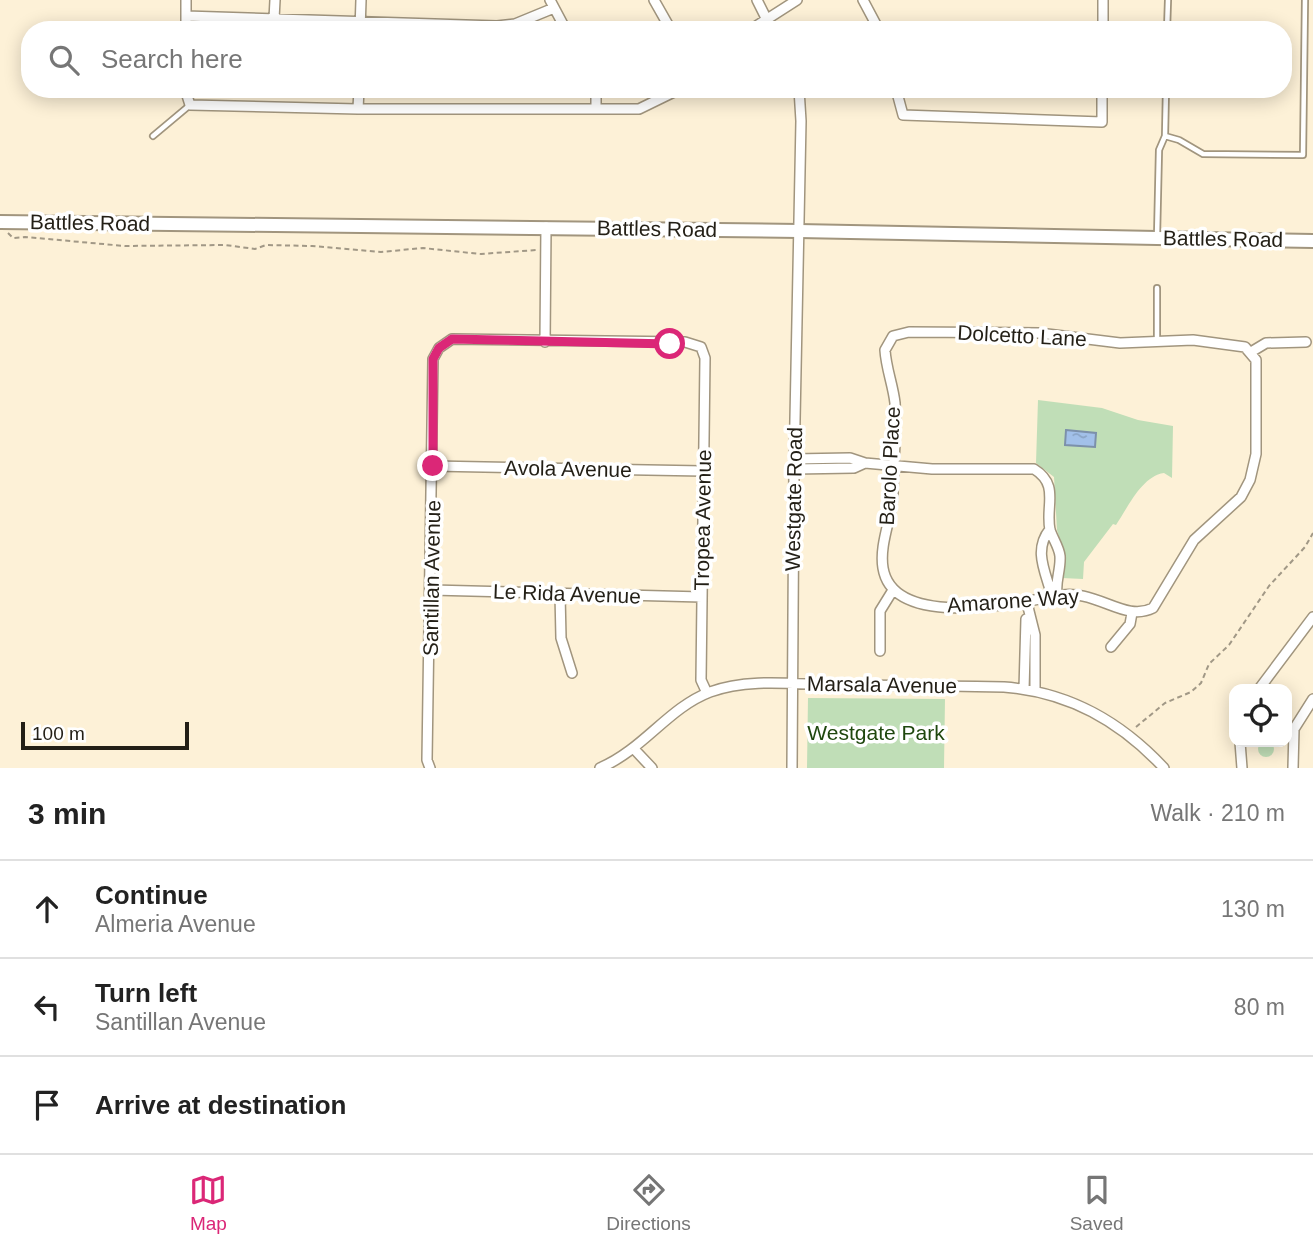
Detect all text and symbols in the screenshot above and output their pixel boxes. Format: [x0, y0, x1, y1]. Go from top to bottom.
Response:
search box [21, 21, 1292, 98]
icon: search [45, 41, 83, 79]
text: Search here [101, 44, 243, 74]
street label: Battles Road [30, 210, 150, 235]
street label: Battles Road [597, 216, 717, 241]
street label: Battles Road [1163, 226, 1283, 251]
street label: Dolcetto Lane [957, 321, 1087, 350]
route start [654, 328, 685, 359]
street label: Barolo Place [875, 406, 904, 526]
street label: Westgate Road [781, 427, 806, 571]
street label: Tropea Avenue [690, 449, 715, 591]
route end [417, 450, 448, 481]
street label: Avola Avenue [504, 456, 632, 481]
street label: Santillan Avenue [419, 500, 444, 656]
street label: Le Rida Avenue [493, 579, 641, 608]
street label: Amarone Way [946, 584, 1080, 617]
street label: Marsala Avenue [807, 672, 957, 697]
map controls [1229, 684, 1292, 747]
button: locate [1229, 684, 1292, 747]
scale bar [21, 719, 189, 751]
park label: Westgate Park [807, 721, 945, 744]
text: 100 m [32, 723, 85, 744]
text: 3 min [28, 797, 106, 830]
text: Walk · 210 m [1150, 800, 1285, 826]
text: Continue [95, 880, 208, 910]
icon: ahead [28, 890, 66, 928]
text: 130 m [1221, 896, 1285, 922]
text: Almeria Avenue [95, 911, 256, 937]
text: Turn left [95, 978, 197, 1008]
icon: left [28, 988, 66, 1026]
text: 80 m [1234, 994, 1285, 1020]
text: Santillan Avenue [95, 1009, 266, 1035]
icon: arrive [28, 1086, 66, 1124]
text: Arrive at destination [95, 1090, 346, 1120]
tab: Map [189, 1171, 227, 1235]
tab: Directions [606, 1171, 691, 1235]
tab: Saved [1070, 1171, 1124, 1235]

